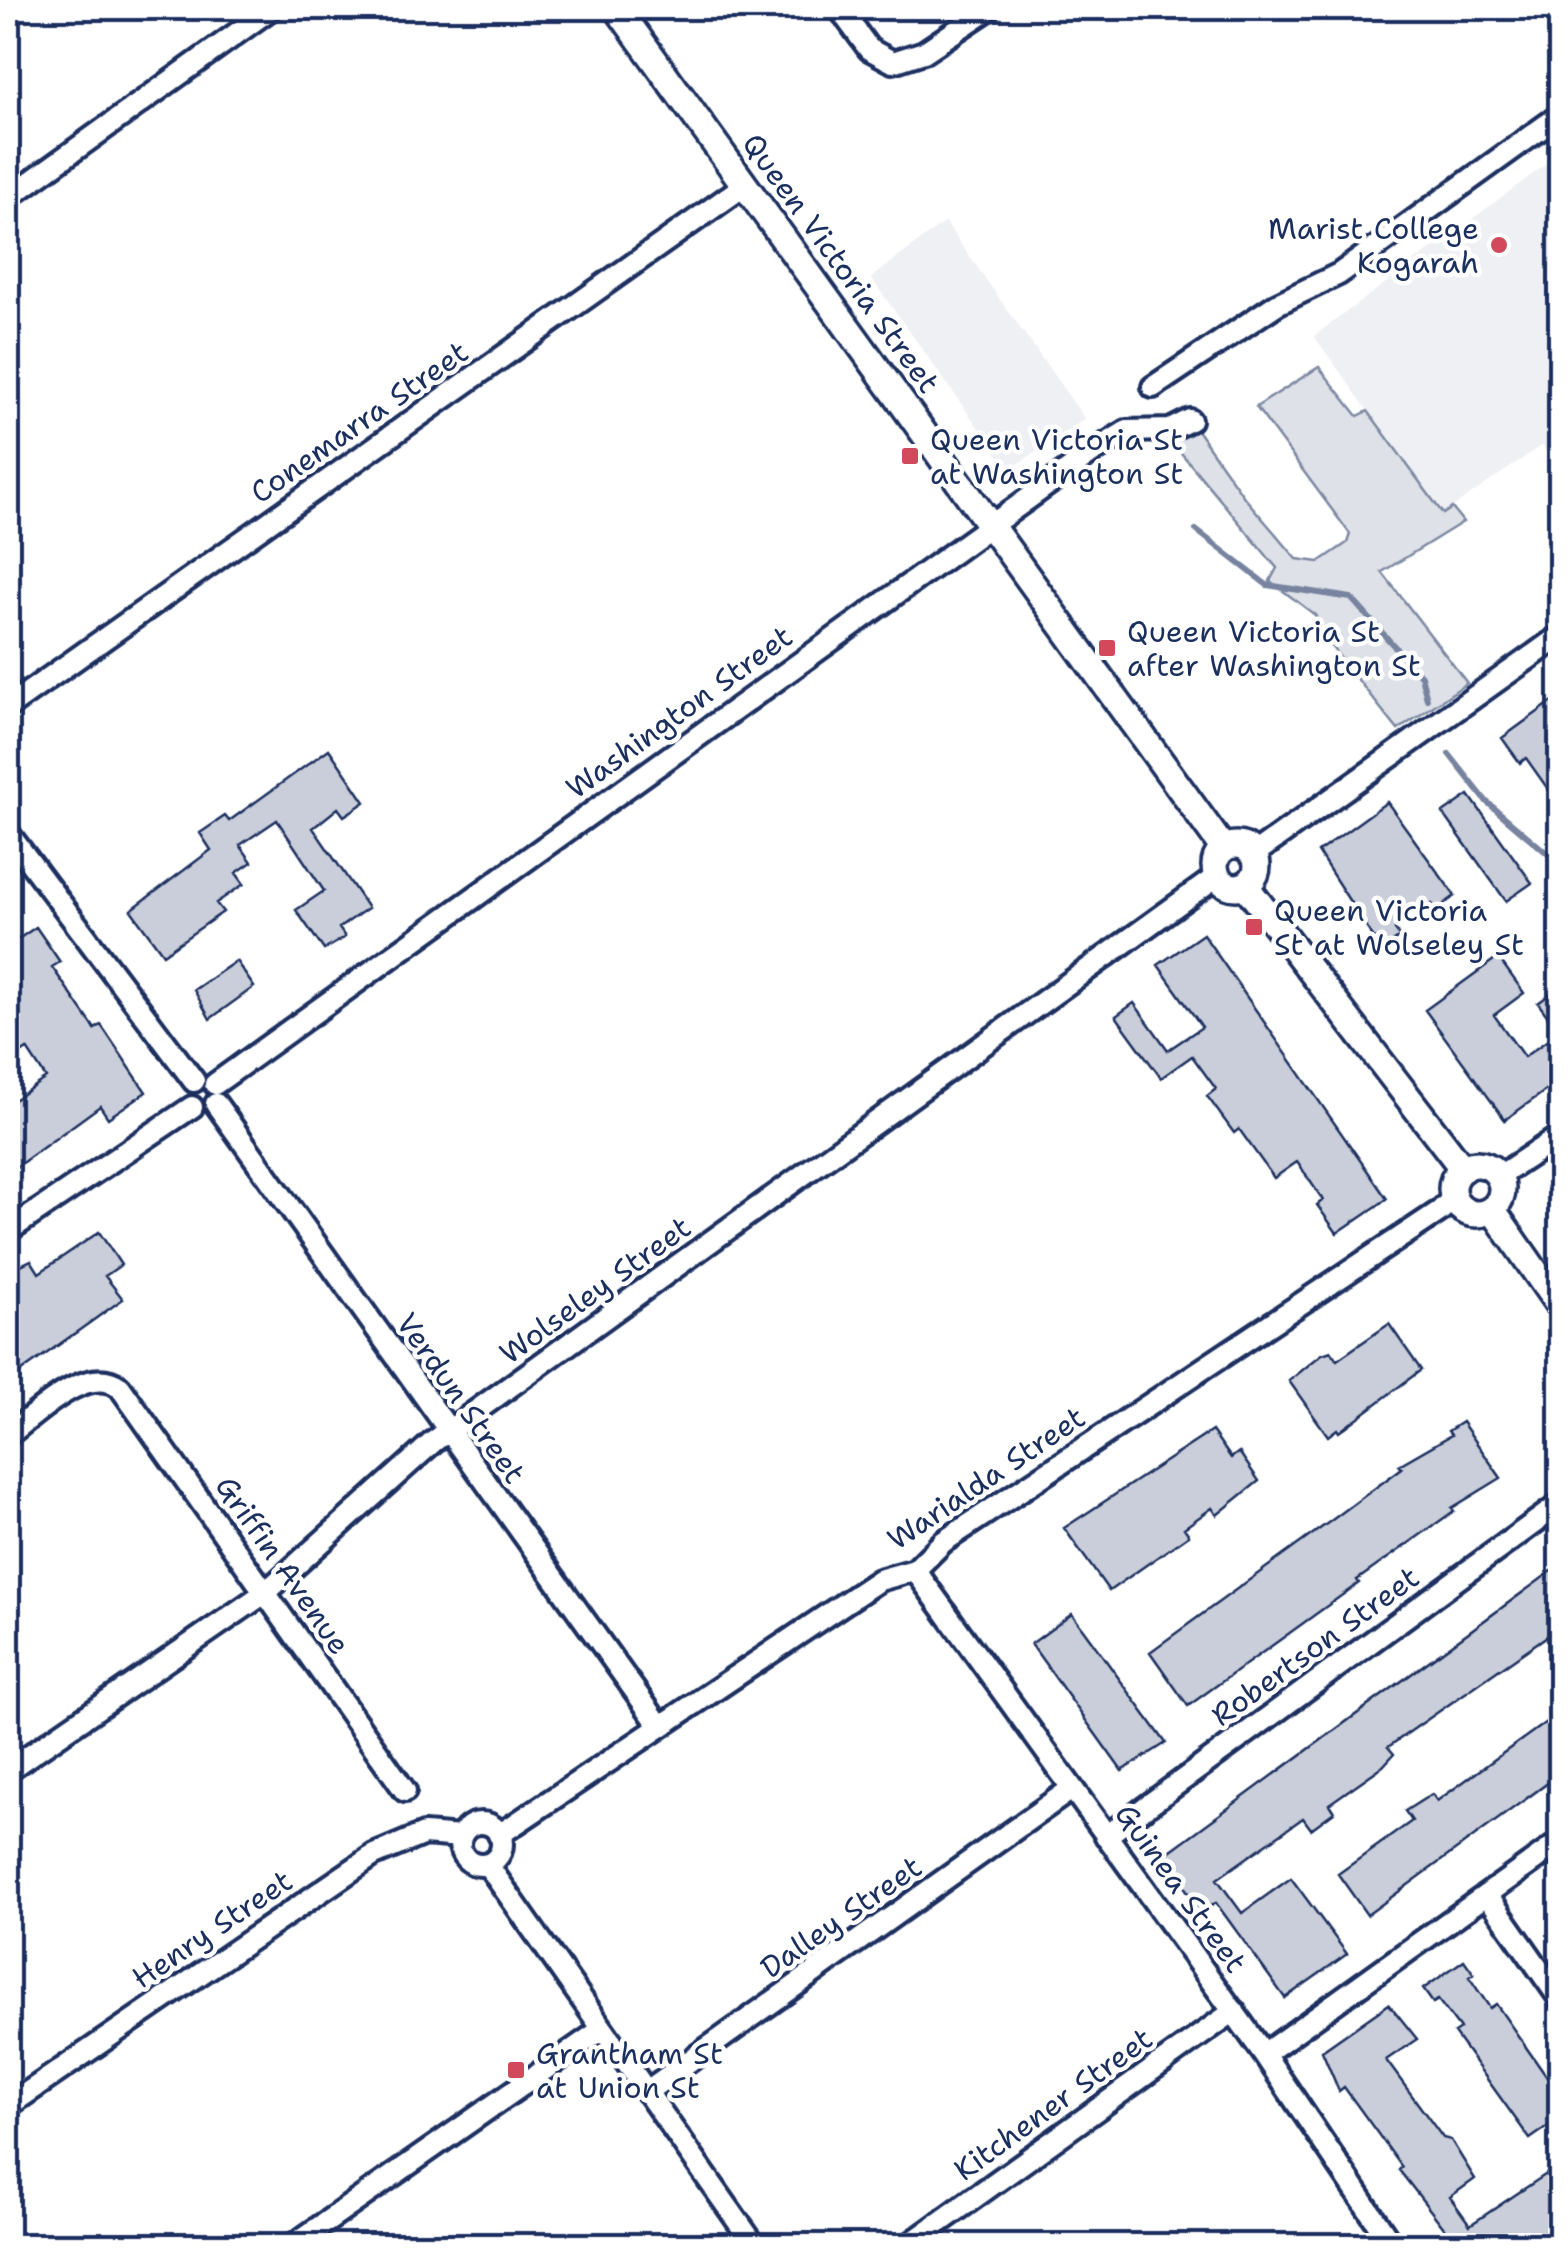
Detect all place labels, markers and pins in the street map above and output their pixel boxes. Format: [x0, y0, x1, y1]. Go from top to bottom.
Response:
place label: Marist College Kogarah [1268, 208, 1479, 283]
marker: Marist College Kogarah [1488, 234, 1510, 256]
place label: Queen Victoria St at Washington St [930, 419, 1183, 494]
marker: Queen Victoria St at Washington St [899, 445, 921, 467]
place label: Queen Victoria St after Washington St [1127, 611, 1421, 686]
marker: Queen Victoria St after Washington St [1096, 637, 1118, 659]
place label: Queen Victoria St at Wolseley St [1274, 890, 1524, 965]
marker: Queen Victoria St at Wolseley St [1243, 916, 1265, 938]
place label: Grantham St at Union St [536, 2033, 723, 2108]
marker: Grantham St at Union St [505, 2059, 527, 2081]

